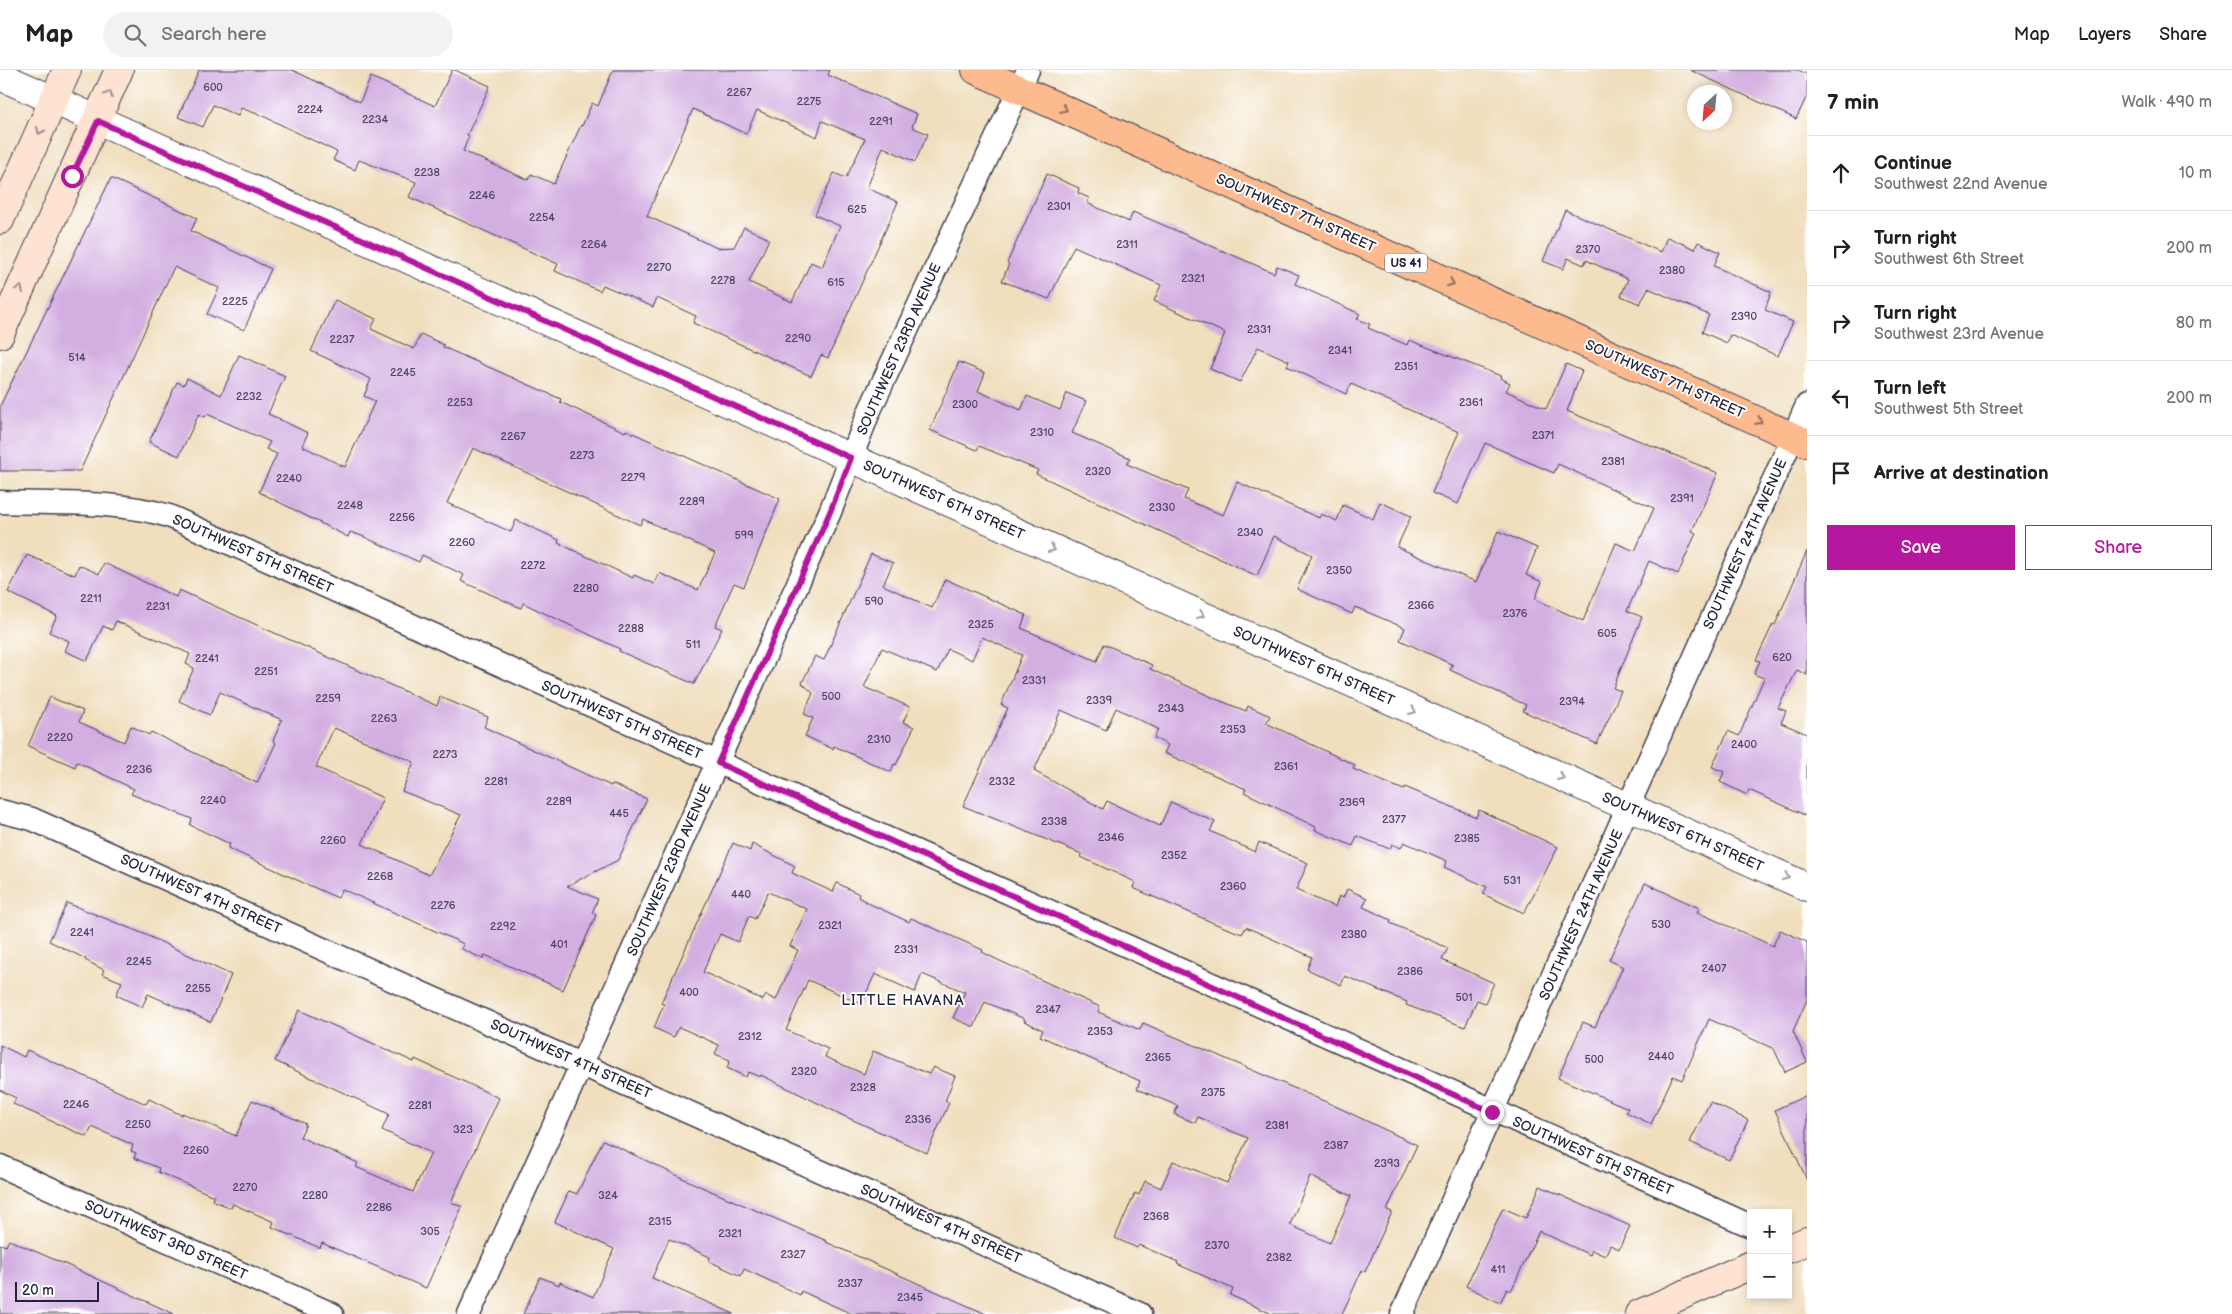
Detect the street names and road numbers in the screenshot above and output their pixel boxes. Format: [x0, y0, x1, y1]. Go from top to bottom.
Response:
street label: SOUTHWEST 7TH STREET [1214, 170, 1379, 256]
road number: US 41 [1385, 254, 1427, 272]
street label: SOUTHWEST 23RD AVENUE [853, 260, 945, 438]
street label: SOUTHWEST 7TH STREET [1583, 336, 1748, 422]
street label: SOUTHWEST 24TH AVENUE [1700, 456, 1790, 632]
street label: SOUTHWEST 6TH STREET [861, 457, 1028, 544]
street label: SOUTHWEST 5TH STREET [170, 511, 337, 597]
street label: SOUTHWEST 6TH STREET [1231, 623, 1398, 710]
street label: SOUTHWEST 5TH STREET [539, 677, 706, 763]
street label: SOUTHWEST 23RD AVENUE [623, 781, 715, 959]
street label: SOUTHWEST 6TH STREET [1600, 789, 1767, 876]
street label: SOUTHWEST 24TH AVENUE [1536, 827, 1626, 1003]
street label: SOUTHWEST 4TH STREET [118, 851, 285, 938]
street label: SOUTHWEST 4TH STREET [488, 1016, 655, 1103]
street label: SOUTHWEST 5TH STREET [1510, 1113, 1677, 1199]
street label: SOUTHWEST 4TH STREET [858, 1181, 1025, 1268]
street label: SOUTHWEST 3RD STREET [82, 1196, 251, 1284]

